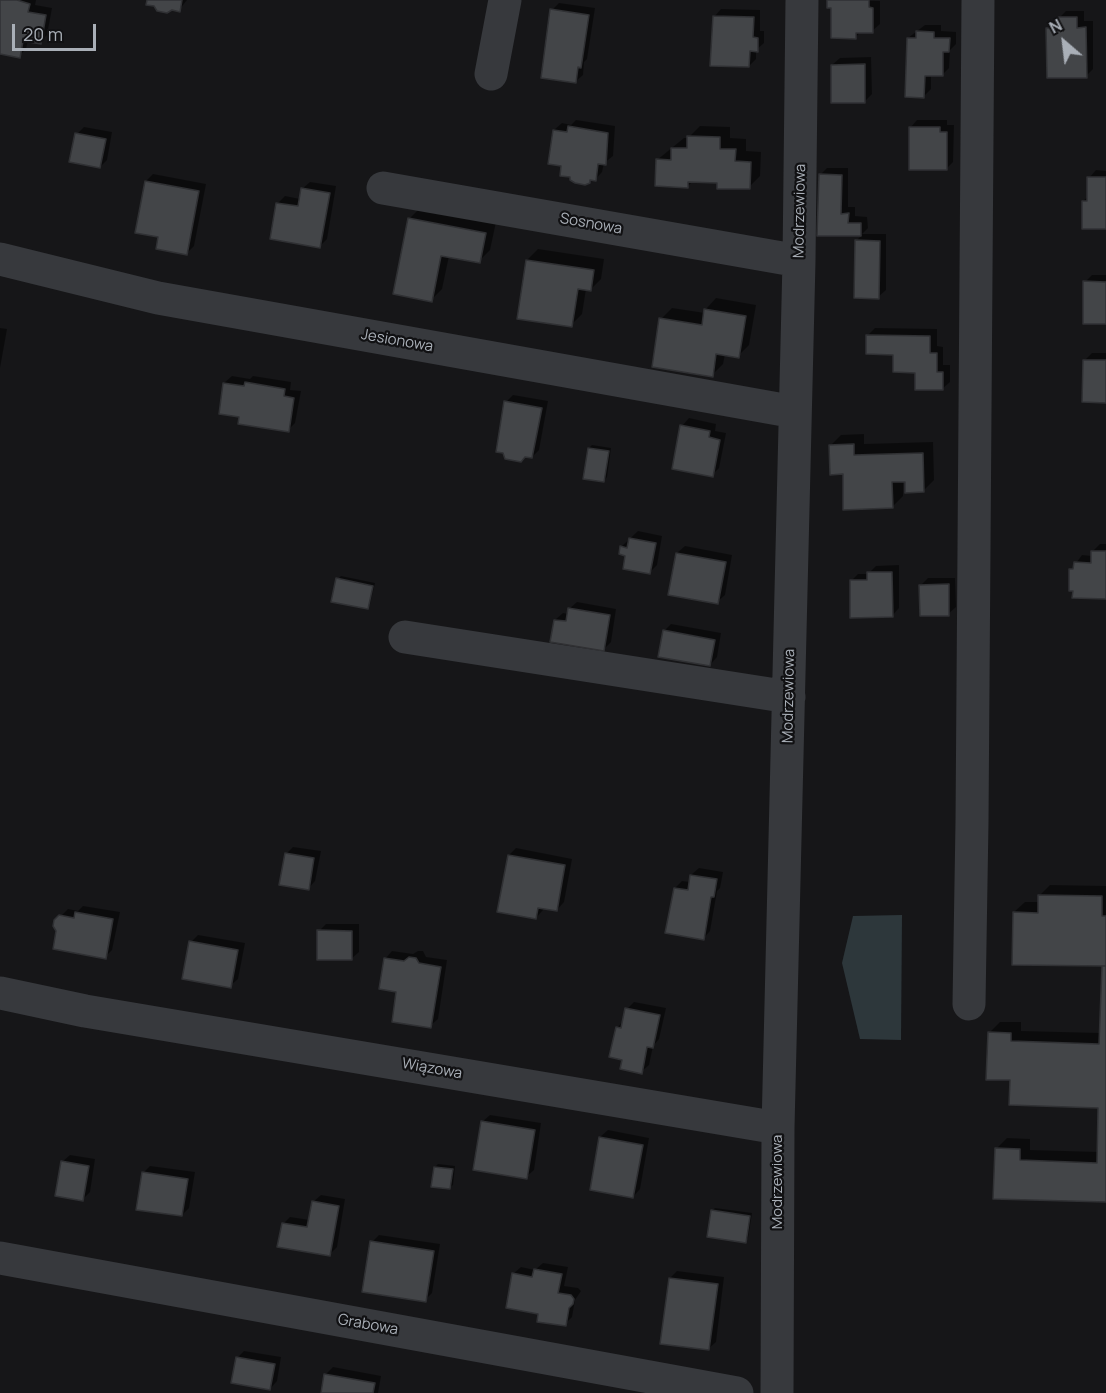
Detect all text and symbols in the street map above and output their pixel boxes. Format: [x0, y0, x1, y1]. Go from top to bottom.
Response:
scale bar [15, 12, 99, 50]
north arrow [1034, 12, 1094, 72]
text: N [1045, 14, 1066, 39]
text: 20 m [23, 22, 63, 46]
street label: Modrzewiowa [790, 164, 810, 258]
street label: Sosnowa [559, 210, 623, 238]
street label: Jesionowa [360, 326, 434, 356]
street label: Modrzewiowa [779, 649, 799, 743]
street label: Wiązowa [400, 1055, 464, 1083]
street label: Modrzewiowa [769, 1135, 787, 1229]
street label: Grabowa [336, 1311, 400, 1339]

